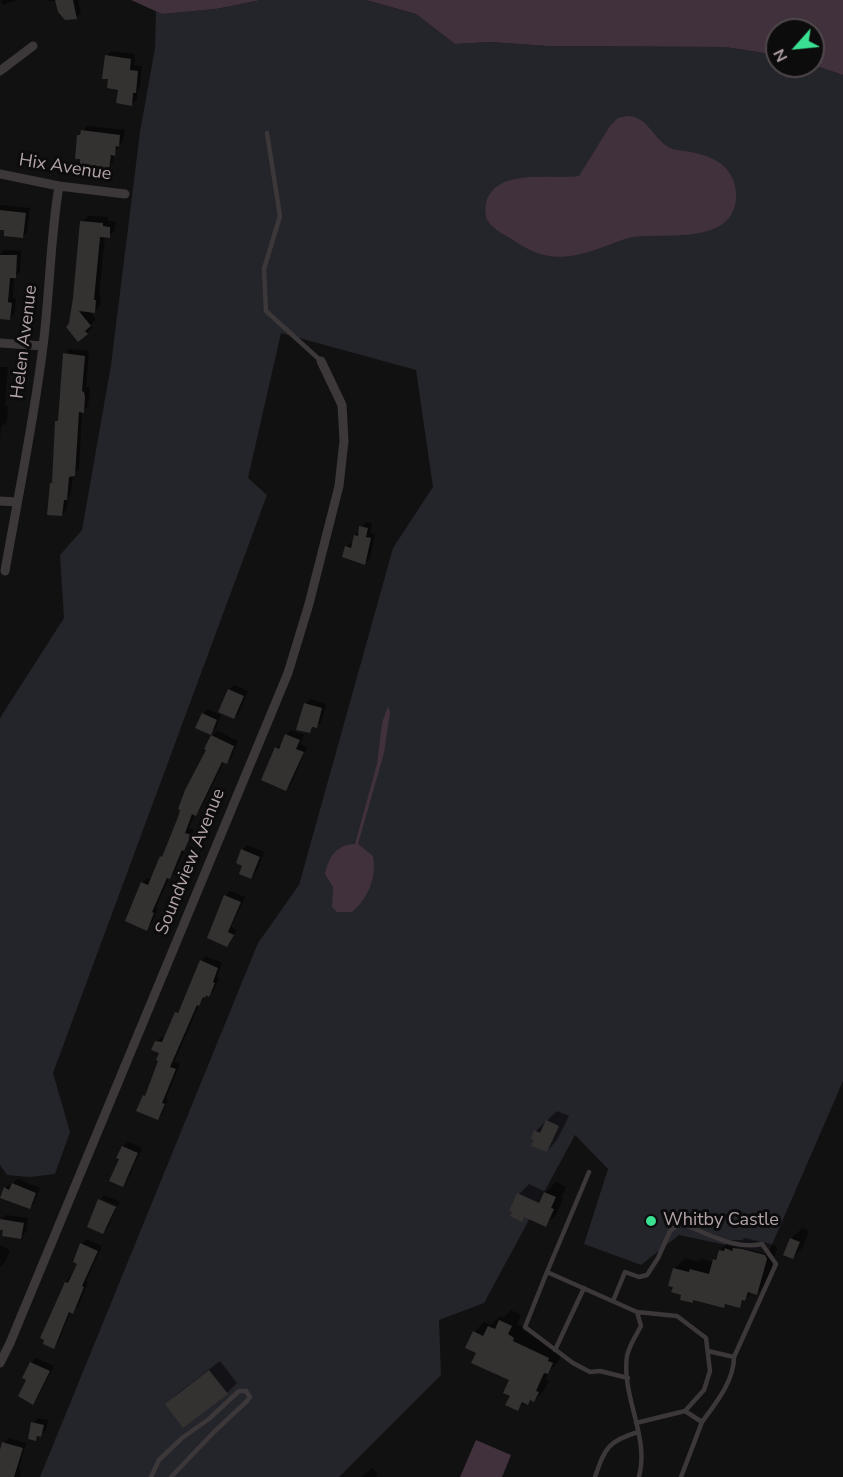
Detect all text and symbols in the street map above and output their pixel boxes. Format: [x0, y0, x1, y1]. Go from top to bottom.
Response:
north arrow [765, 18, 825, 78]
text: N [768, 45, 793, 66]
street label: Hix Avenue [17, 150, 113, 186]
street label: Helen Avenue [7, 284, 43, 400]
street label: Soundview Avenue [152, 786, 230, 938]
place label: Whitby Castle [663, 1210, 779, 1232]
marker: Whitby Castle [644, 1214, 658, 1228]

